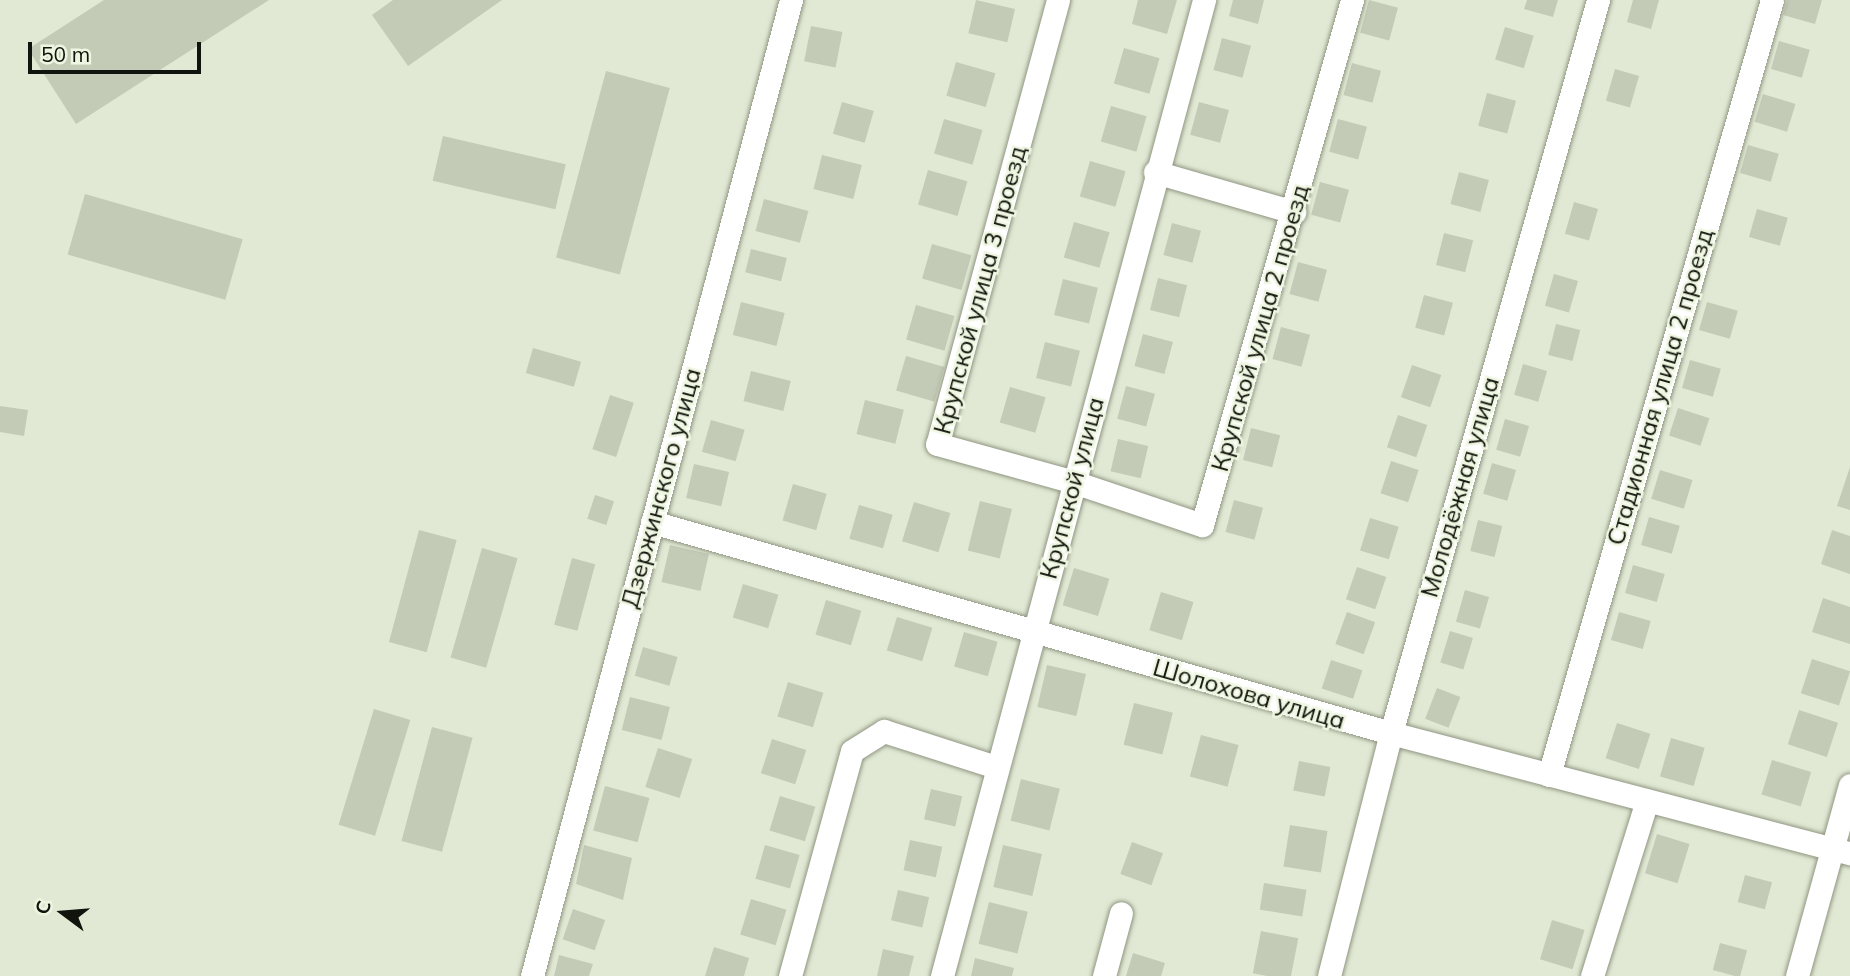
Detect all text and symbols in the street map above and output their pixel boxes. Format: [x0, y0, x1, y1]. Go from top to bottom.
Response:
scale bar [32, 28, 205, 72]
text: 50 m [41, 41, 90, 67]
street label: Крупской улица 3 проезд [928, 143, 1032, 437]
street label: Крупской улица 2 проезд [1205, 181, 1315, 475]
street label: Стадионная улица 2 проезд [1601, 226, 1719, 548]
street label: Дзержинского улица [615, 365, 707, 611]
street label: Молодёжная улица [1415, 373, 1505, 601]
street label: Крупской улица [1034, 394, 1110, 582]
street label: Шолохова улица [1150, 653, 1348, 735]
north arrow [28, 878, 98, 948]
text: С [29, 898, 56, 917]

